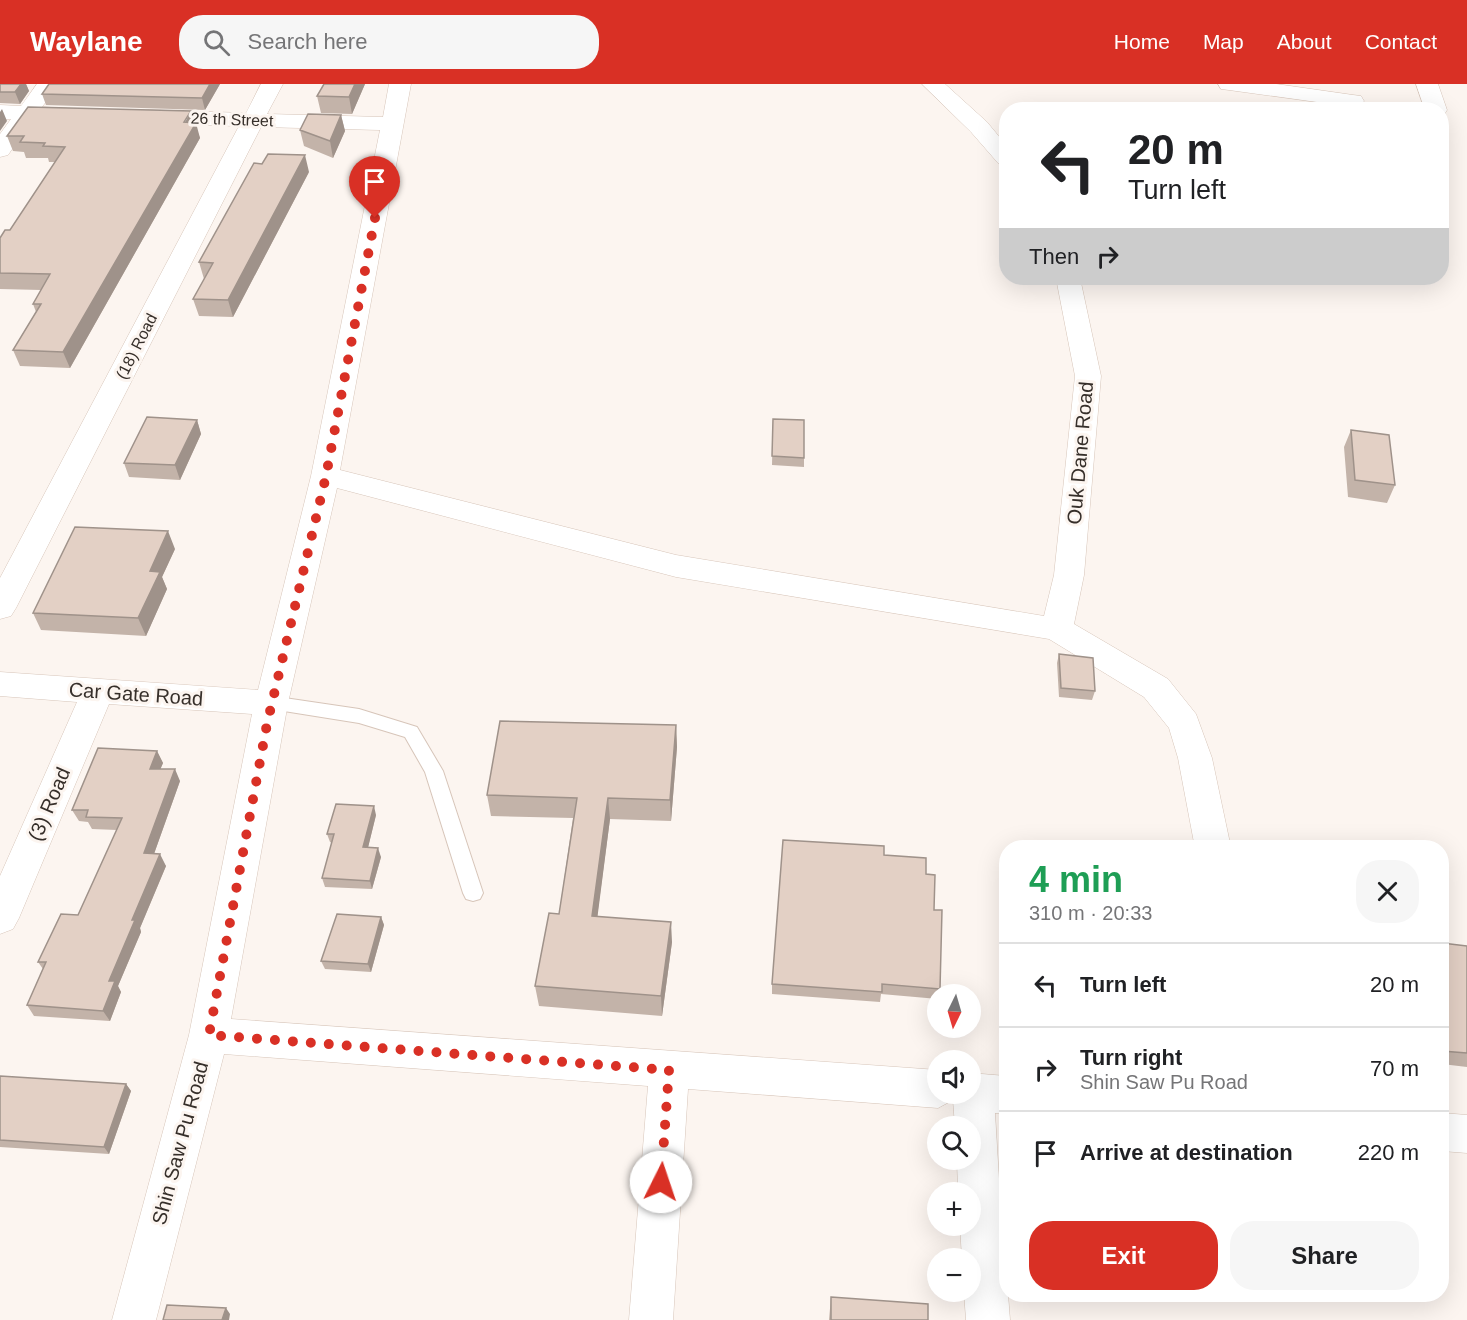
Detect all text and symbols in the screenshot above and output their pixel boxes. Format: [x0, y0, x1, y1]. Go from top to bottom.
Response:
search box [179, 15, 599, 69]
text: Waylane [30, 26, 143, 57]
icon: search [200, 26, 233, 59]
text: Search here [248, 29, 367, 54]
text: Home [1114, 30, 1170, 53]
text: Map [1203, 30, 1244, 53]
text: About [1277, 30, 1332, 53]
text: Contact [1365, 30, 1437, 53]
street label: 26 th Street [190, 110, 274, 129]
icon: left [1029, 126, 1107, 204]
text: 20 m [1128, 126, 1224, 173]
pin [349, 156, 400, 218]
icon: arrive [358, 165, 391, 198]
text: Turn left [1128, 175, 1226, 205]
icon: right [1091, 240, 1124, 273]
text: Then [1029, 244, 1079, 269]
street label: (18) Road [113, 311, 160, 382]
street label: Ouk Dane Road [1063, 381, 1097, 525]
street label: Car Gate Road [68, 678, 204, 710]
street label: (3) Road [24, 764, 74, 844]
text: 4 min [1029, 859, 1123, 900]
button: close [1356, 860, 1419, 923]
text: 310 m · 20:33 [1029, 902, 1152, 924]
icon: left [1029, 969, 1062, 1002]
text: Turn left [1080, 972, 1166, 997]
text: 20 m [1370, 972, 1419, 997]
north arrow [927, 984, 981, 1038]
map controls [927, 984, 981, 1302]
text: Turn right [1080, 1045, 1182, 1070]
button: sound [927, 1050, 981, 1104]
icon: right [1029, 1053, 1062, 1086]
text: 70 m [1370, 1056, 1419, 1081]
street label: Shin Saw Pu Road [148, 1059, 212, 1227]
text: Shin Saw Pu Road [1080, 1071, 1248, 1093]
button: search [927, 1116, 981, 1170]
icon: arrive [1029, 1137, 1062, 1170]
text: Arrive at destination [1080, 1140, 1293, 1165]
text: 220 m [1358, 1140, 1419, 1165]
position arrow [629, 1150, 693, 1214]
button: + [927, 1182, 981, 1236]
button: Exit [1029, 1221, 1218, 1290]
button: Share [1230, 1221, 1419, 1290]
button: − [927, 1248, 981, 1302]

